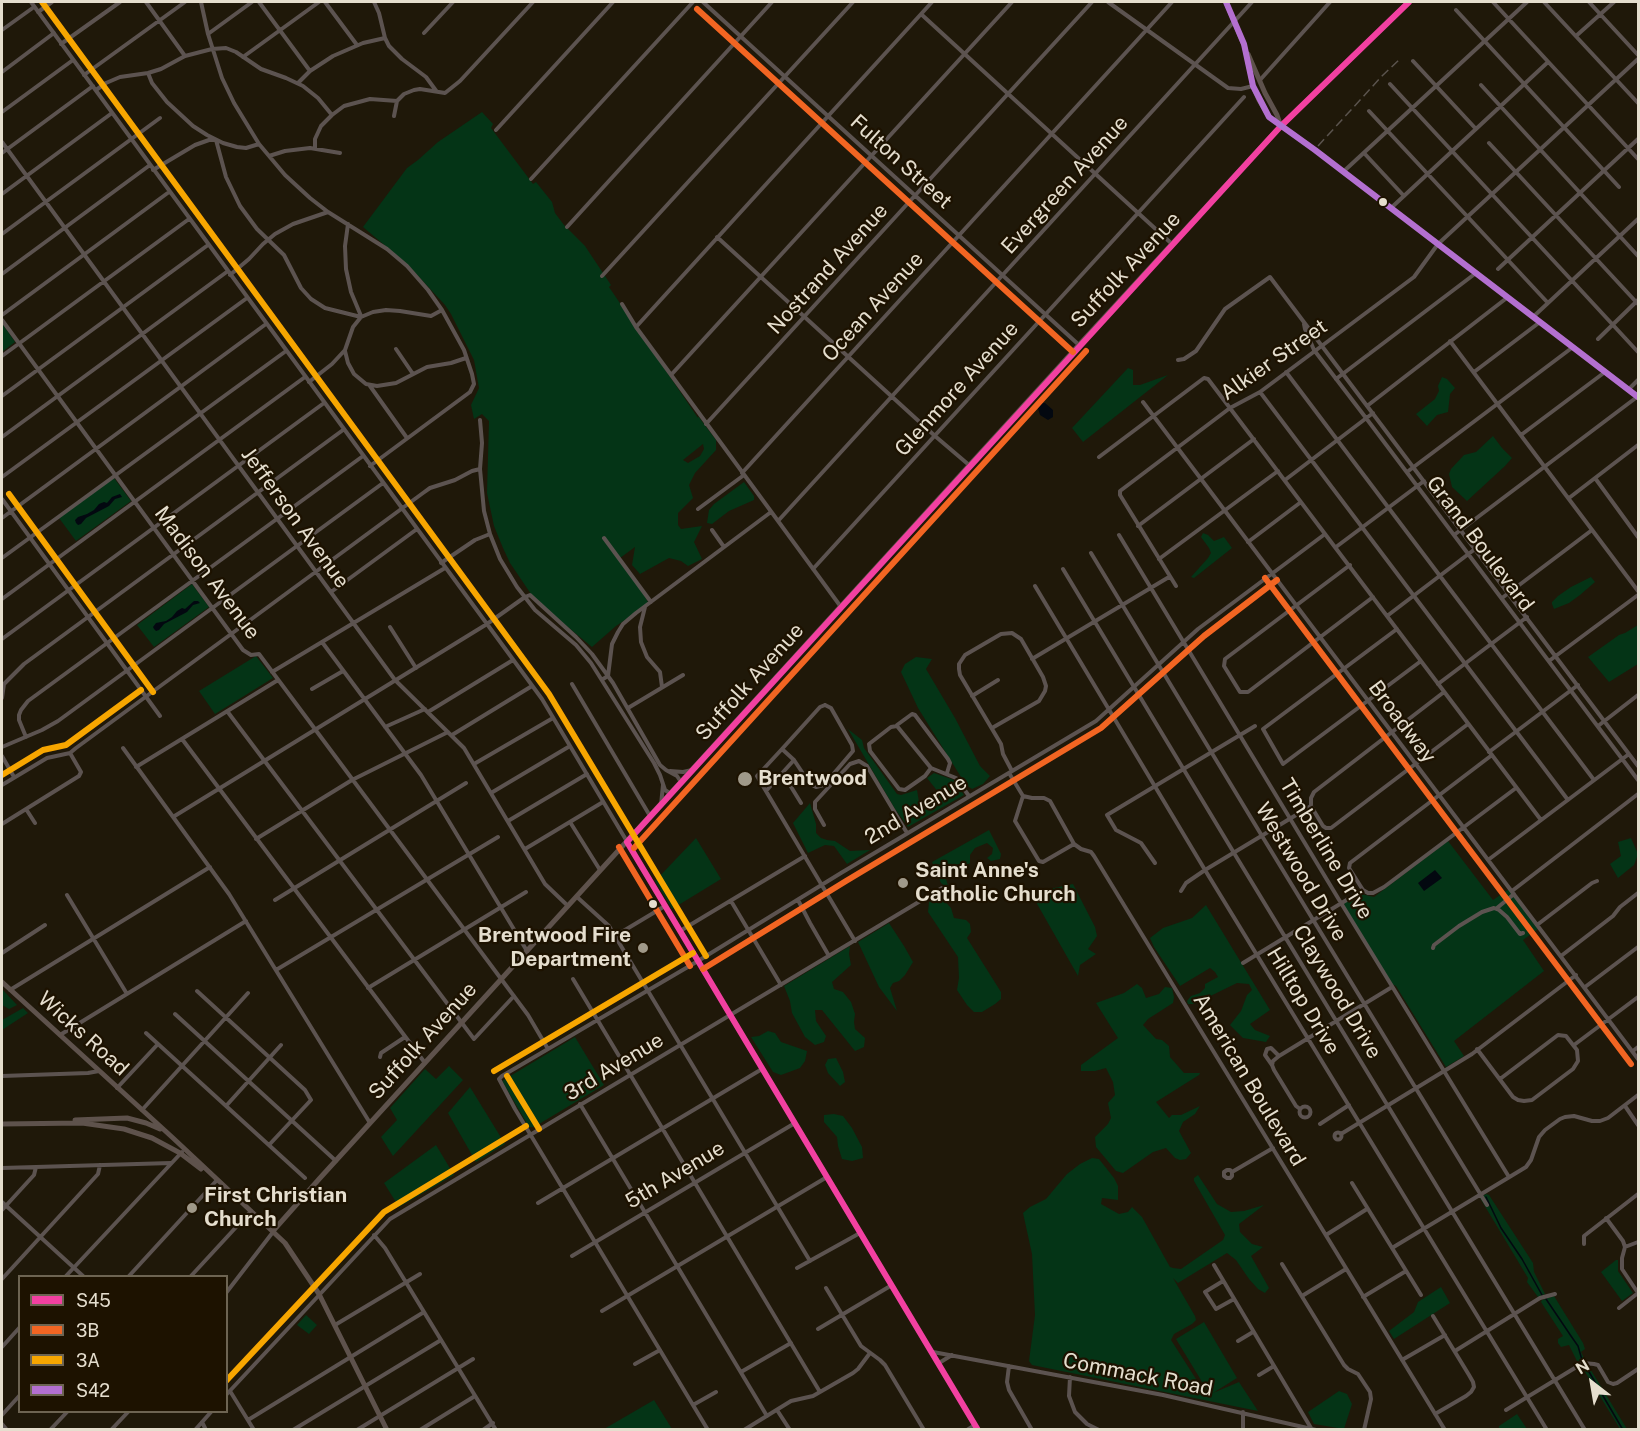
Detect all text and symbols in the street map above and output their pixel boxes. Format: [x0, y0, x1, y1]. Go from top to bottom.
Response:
street label: Fulton Street [845, 110, 957, 214]
street label: Evergreen Avenue [996, 111, 1134, 259]
unlabelled marker [1377, 196, 1389, 208]
street label: Nostrand Avenue [763, 198, 893, 340]
street label: Suffolk Avenue [1066, 207, 1186, 333]
street label: Ocean Avenue [817, 247, 929, 367]
street label: Alkier Street [1216, 314, 1332, 406]
street label: Glenmore Avenue [890, 316, 1024, 462]
street label: Jefferson Avenue [236, 443, 354, 593]
street label: Grand Boulevard [1421, 471, 1539, 617]
street label: Madison Avenue [149, 502, 265, 644]
street label: Suffolk Avenue [691, 618, 809, 746]
street label: Broadway [1363, 676, 1441, 768]
place label: Brentwood [758, 766, 867, 792]
marker: Brentwood [736, 770, 754, 788]
street label: 2nd Avenue [860, 770, 972, 850]
street label: Timberline Drive [1274, 774, 1378, 924]
street label: Westwood Drive [1250, 798, 1352, 946]
place label: Saint Anne's Catholic Church [915, 858, 1076, 908]
marker: Saint Anne's Catholic Church [896, 876, 910, 890]
unlabelled marker [647, 898, 659, 910]
street label: Claywood Drive [1287, 921, 1387, 1063]
place label: Brentwood Fire Department [478, 923, 631, 973]
marker: Brentwood Fire Department [636, 941, 650, 955]
street label: Hilltop Drive [1261, 943, 1345, 1059]
street label: Suffolk Avenue [364, 977, 482, 1105]
street label: Wicks Road [32, 987, 134, 1081]
street label: American Boulevard [1188, 989, 1310, 1171]
street label: 3rd Avenue [560, 1028, 668, 1106]
street label: 5th Avenue [621, 1136, 729, 1214]
place label: First Christian Church [204, 1183, 347, 1233]
marker: First Christian Church [185, 1201, 199, 1215]
legend [18, 1275, 228, 1413]
text: S45 [76, 1290, 111, 1311]
text: 3B [76, 1320, 99, 1341]
street label: Commack Road [1061, 1348, 1215, 1402]
text: 3A [76, 1350, 100, 1371]
north arrow [1562, 1353, 1622, 1413]
text: N [1572, 1356, 1593, 1379]
text: S42 [76, 1380, 110, 1401]

